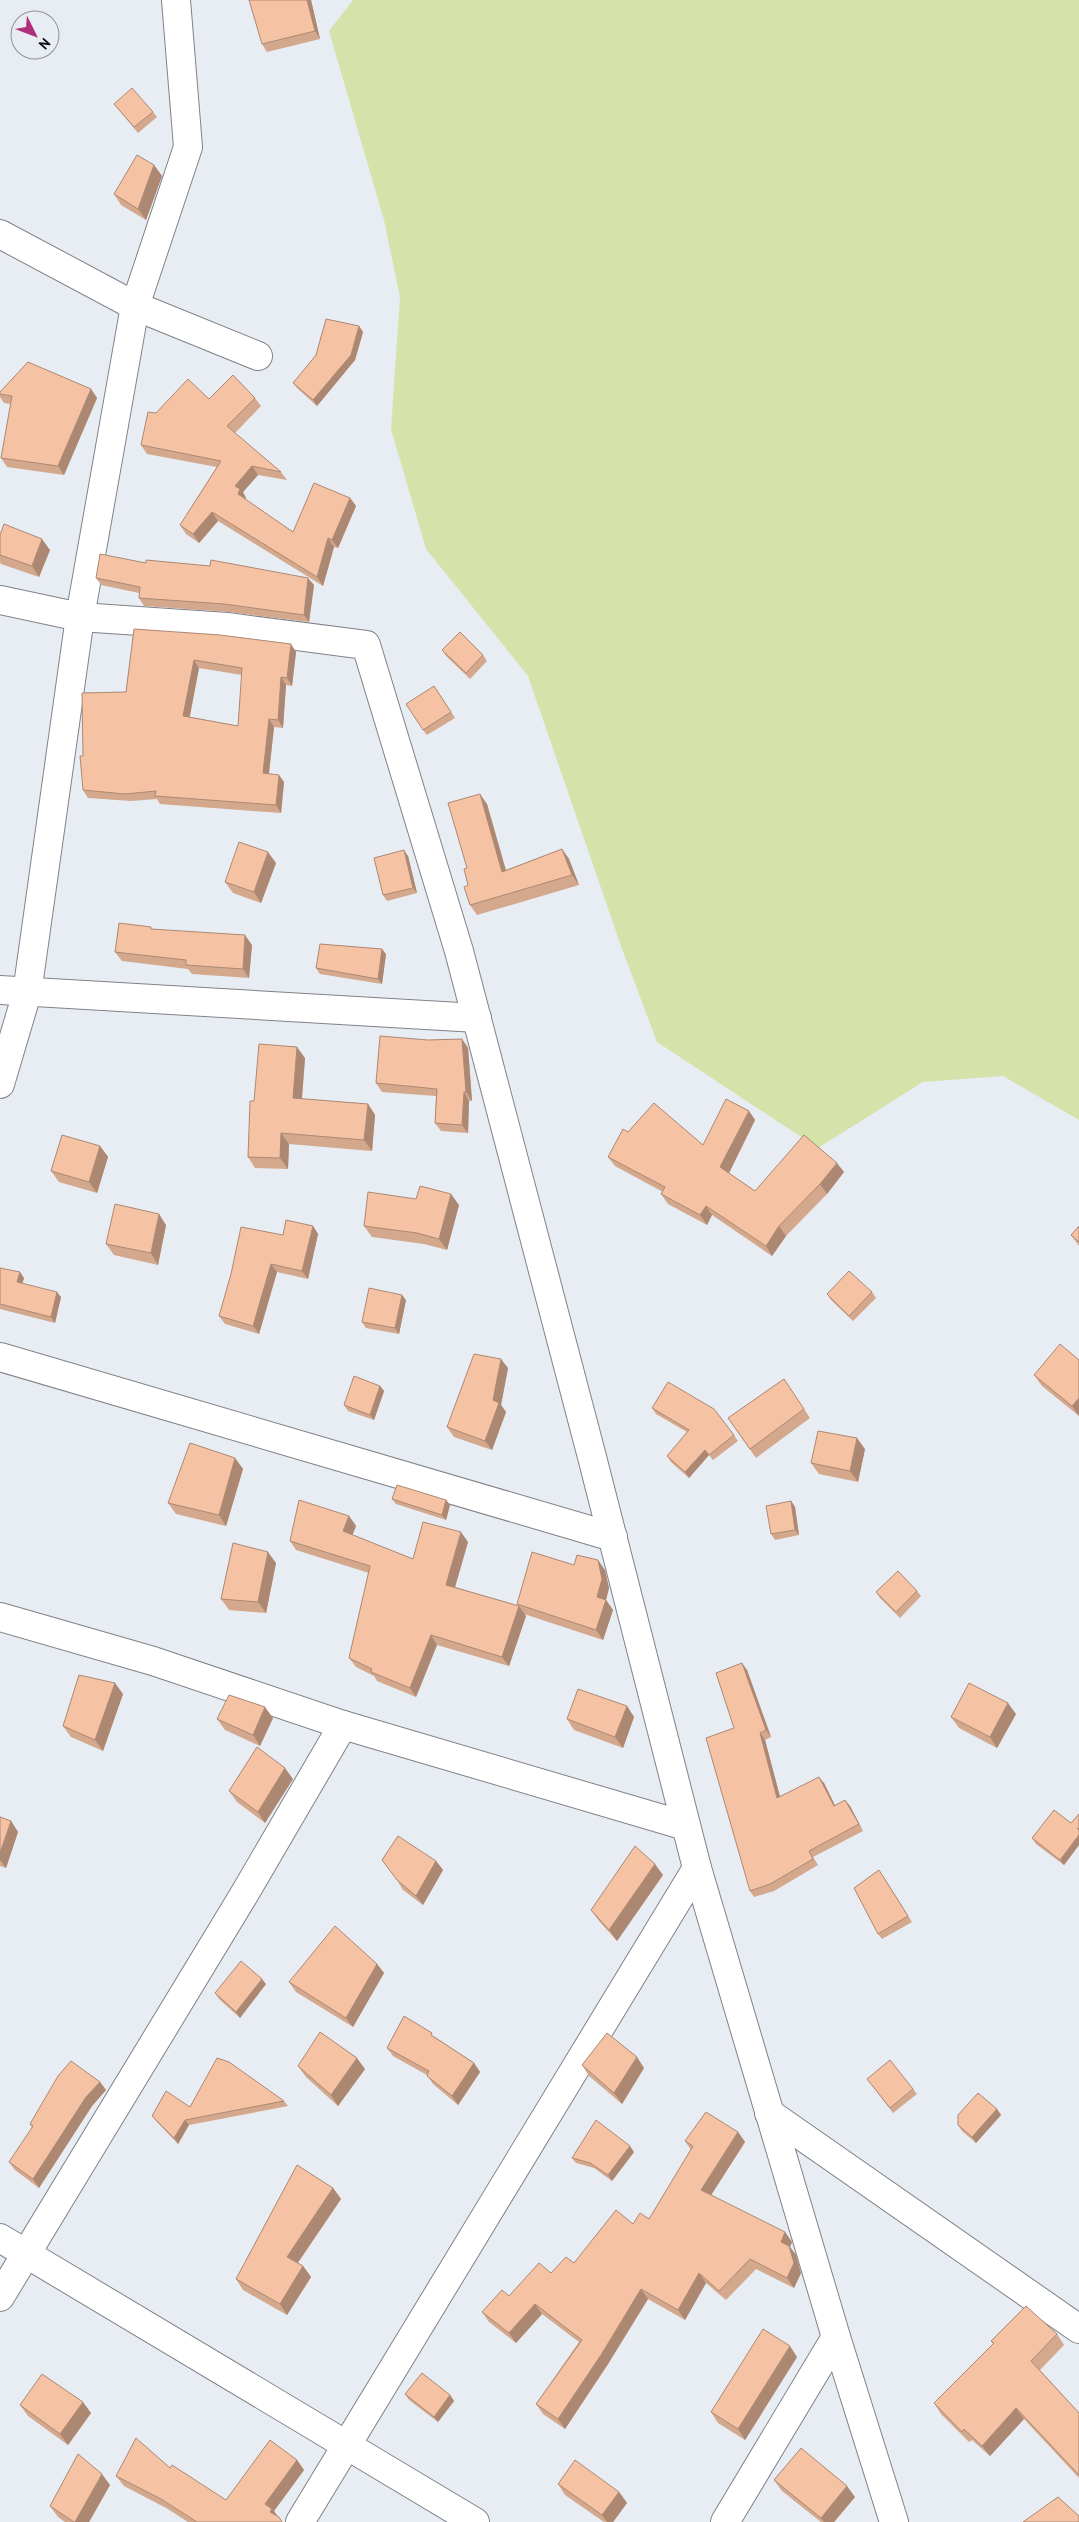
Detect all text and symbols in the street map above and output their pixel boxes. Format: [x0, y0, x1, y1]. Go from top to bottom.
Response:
north arrow [10, 10, 60, 60]
text: N [35, 34, 54, 53]

